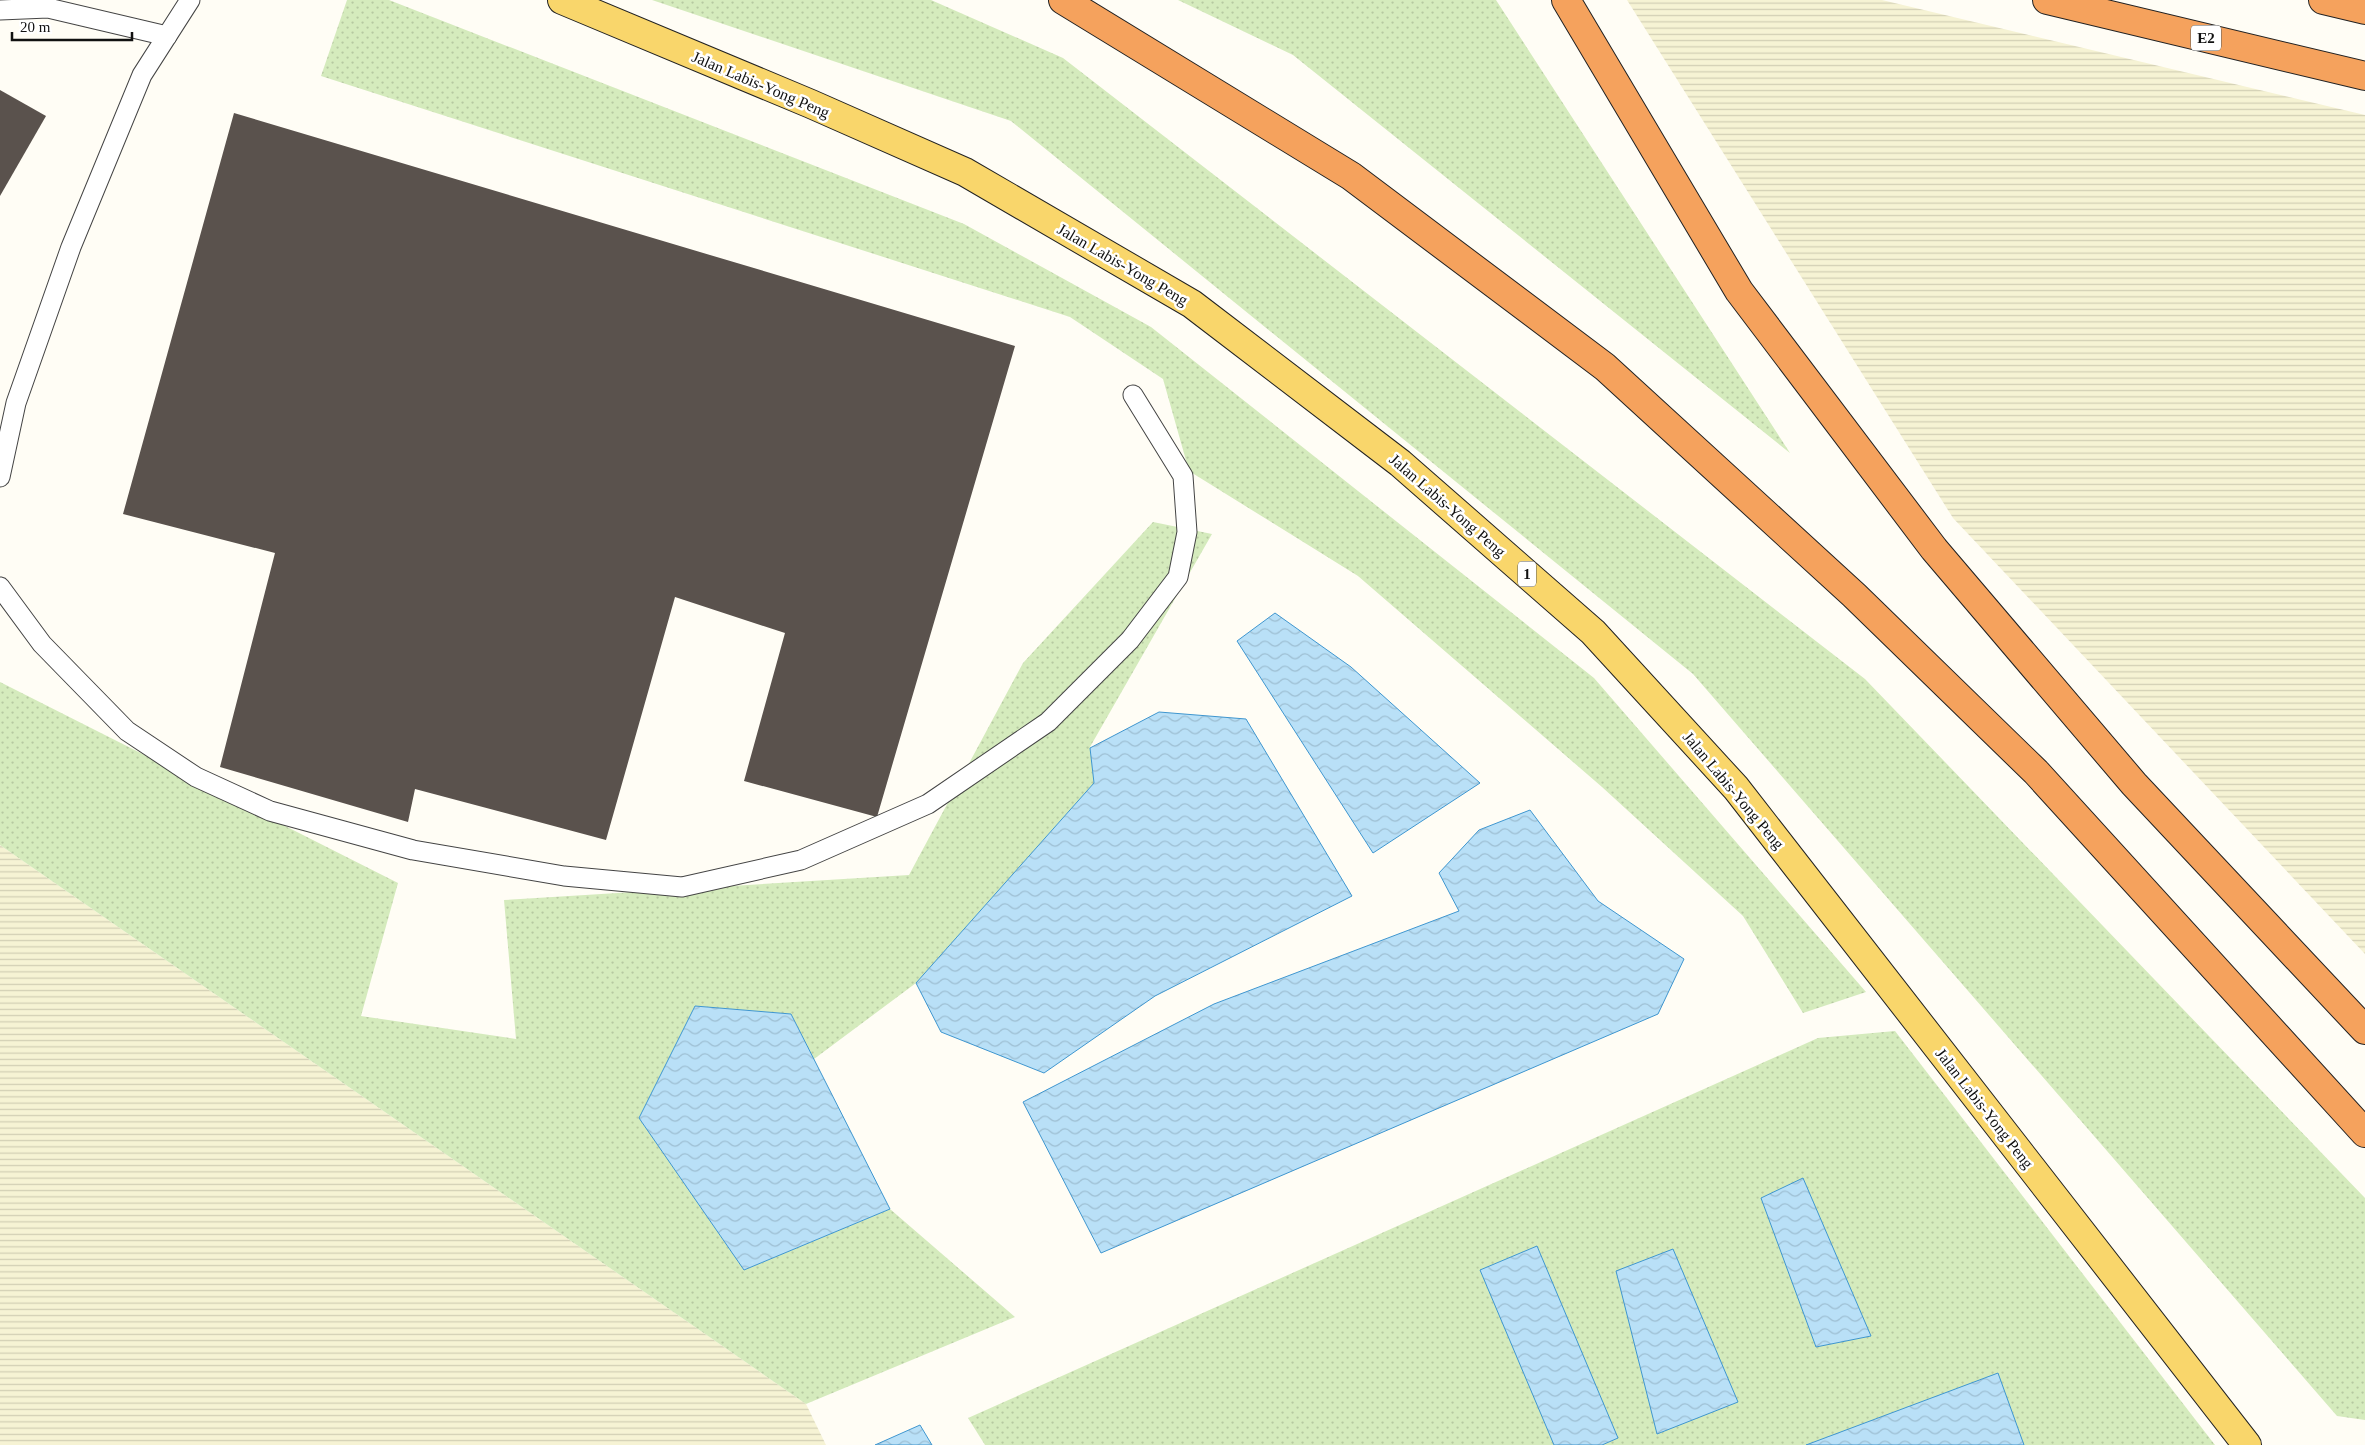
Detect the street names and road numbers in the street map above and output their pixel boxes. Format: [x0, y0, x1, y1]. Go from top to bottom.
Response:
road number: E2 [2191, 26, 2221, 50]
street label: Jalan Labis-Yong Peng [689, 48, 832, 122]
street label: Jalan Labis-Yong Peng [1054, 220, 1191, 310]
street label: Jalan Labis-Yong Peng [1386, 451, 1509, 561]
road number: 1 [1518, 562, 1536, 586]
street label: Jalan Labis-Yong Peng [1679, 728, 1788, 853]
street label: Jalan Labis-Yong Peng [1932, 1045, 2037, 1172]

